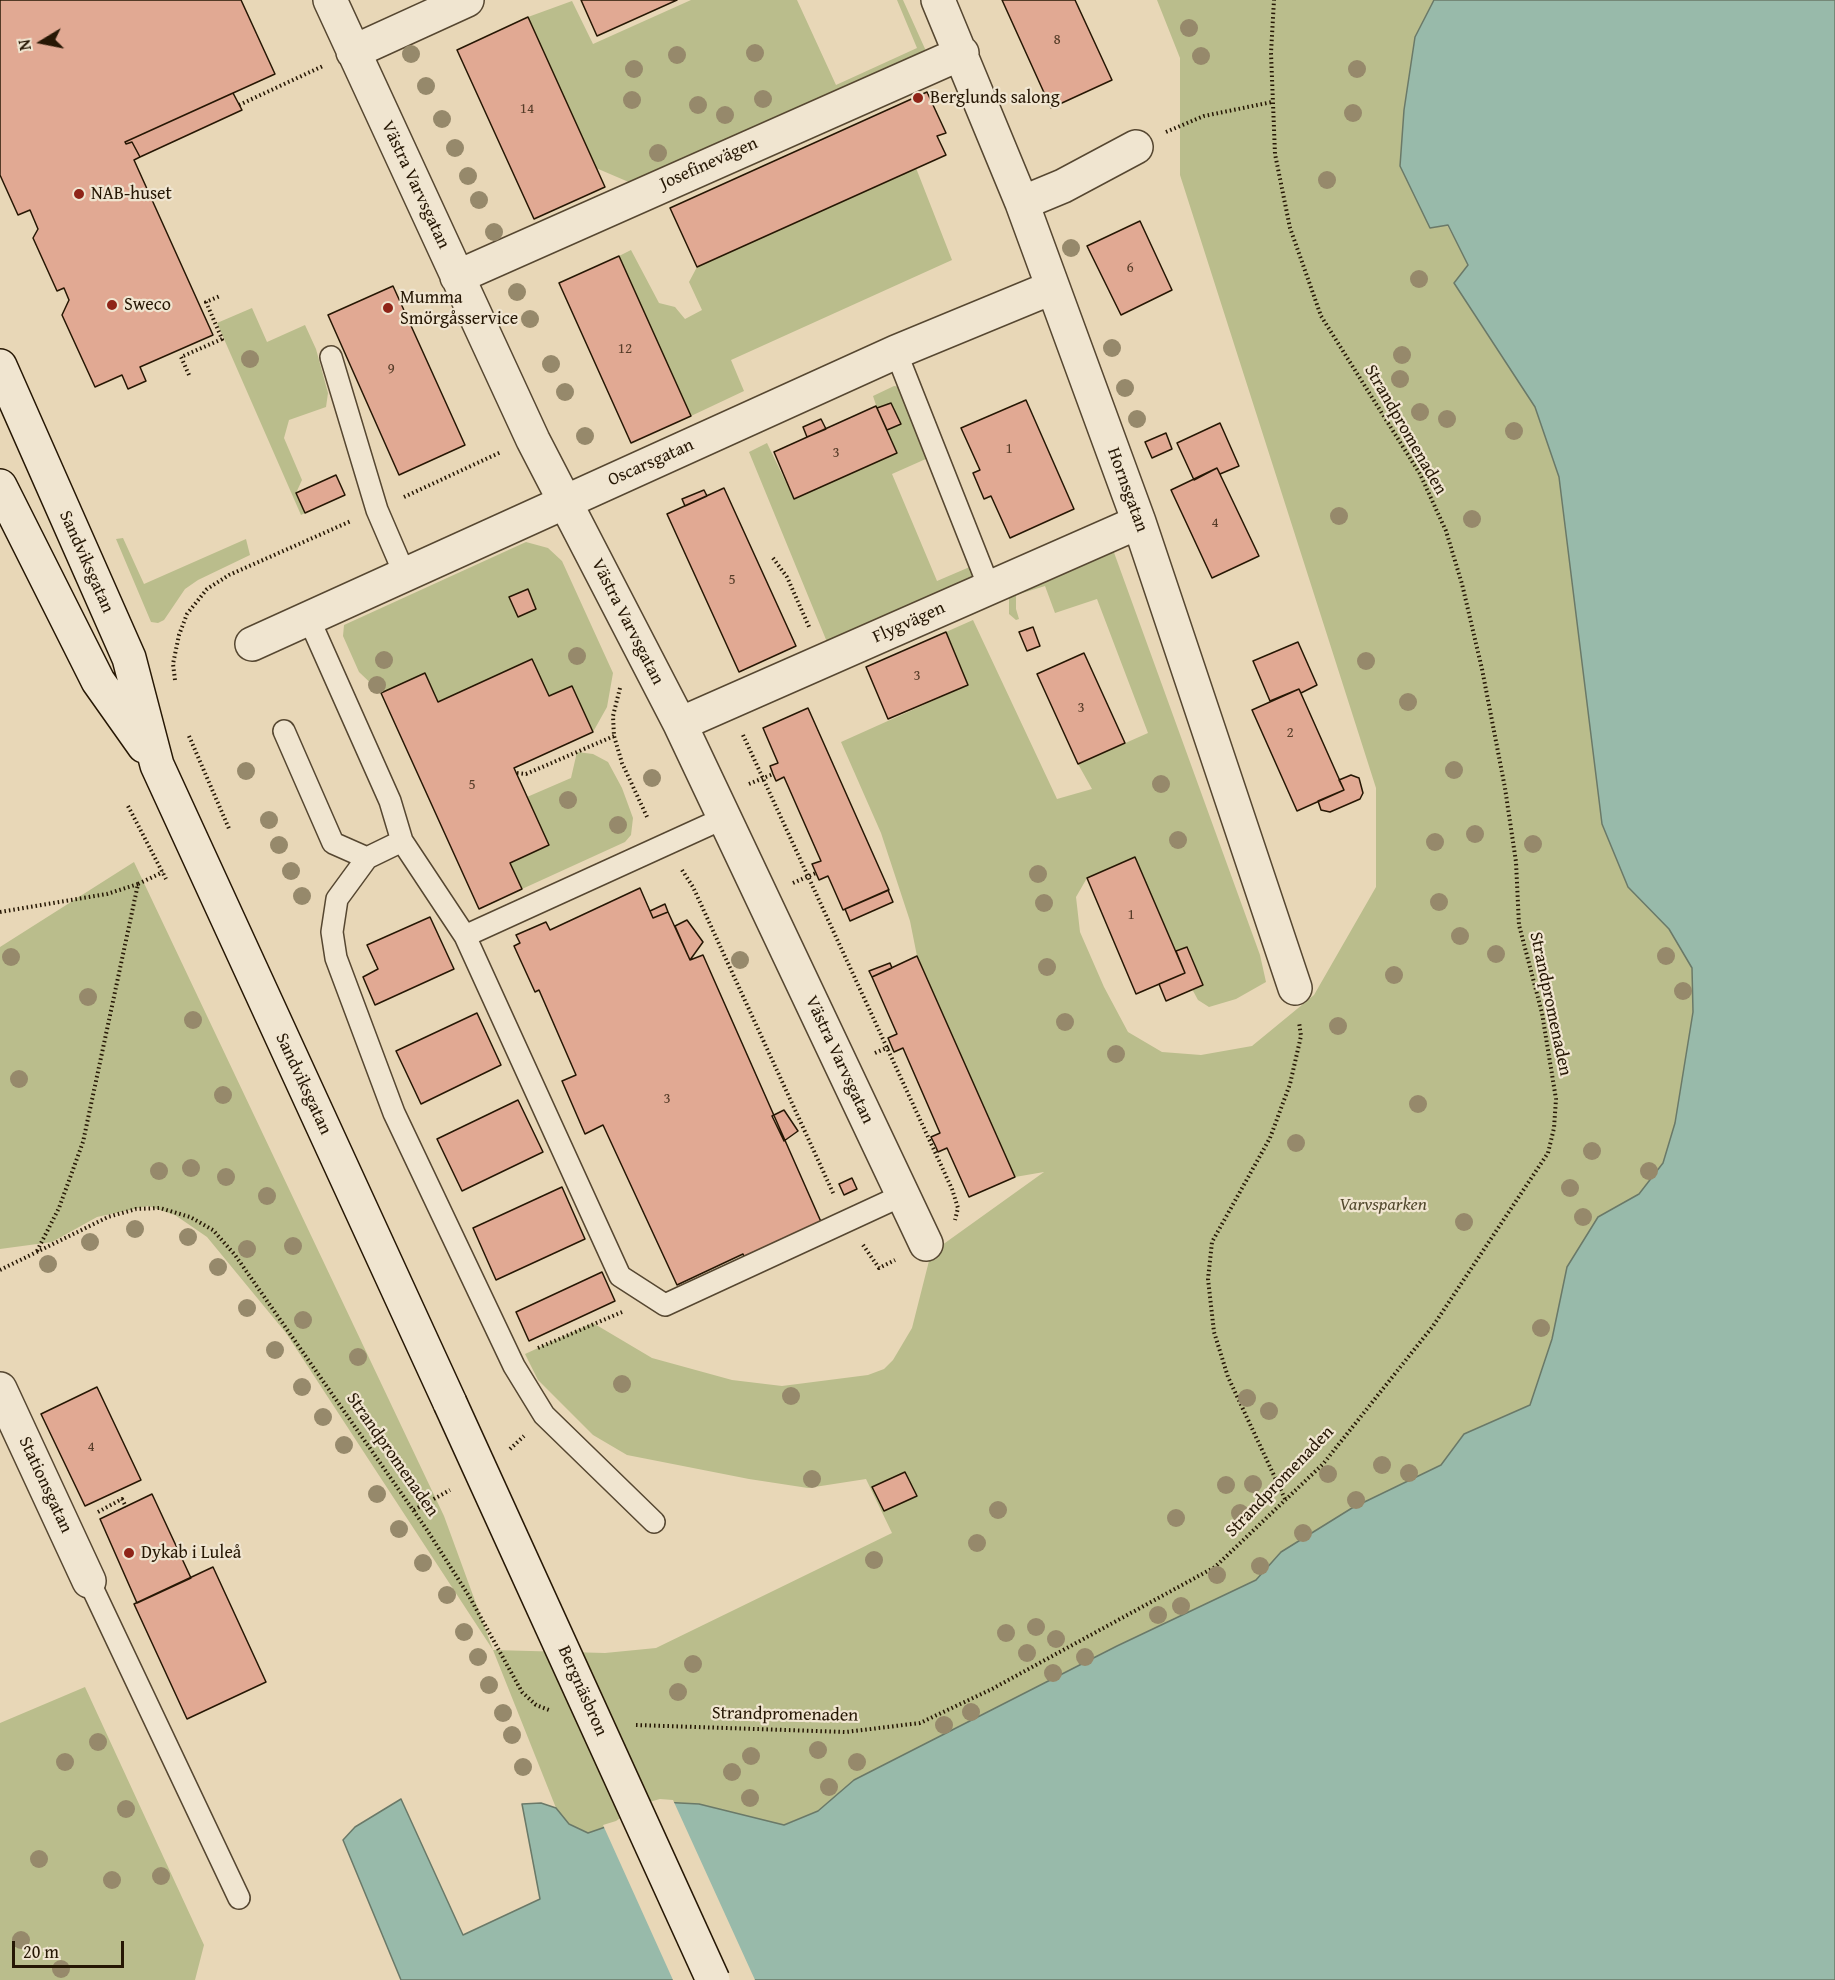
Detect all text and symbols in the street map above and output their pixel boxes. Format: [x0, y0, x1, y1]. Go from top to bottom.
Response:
north arrow [12, 12, 72, 72]
house number: 8 [1053, 31, 1061, 49]
text: N [12, 38, 37, 52]
place label: Berglunds salong [930, 87, 1060, 109]
marker: Berglunds salong [911, 91, 925, 105]
house number: 14 [520, 100, 534, 118]
street label: Västra Varvsgatan [376, 118, 454, 252]
street label: Josefinevägen [657, 133, 761, 195]
place label: NAB-huset [91, 183, 172, 205]
marker: NAB-huset [72, 187, 86, 201]
house number: 6 [1126, 259, 1134, 277]
place label: Mumma Smörgåsservice [400, 287, 518, 330]
place label: Sweco [124, 294, 171, 316]
marker: Sweco [105, 298, 119, 312]
marker: Mumma Smörgåsservice [381, 301, 395, 315]
house number: 12 [618, 340, 632, 358]
house number: 9 [387, 360, 395, 378]
street label: Strandpromenaden [1359, 361, 1451, 499]
street label: Oscarsgatan [605, 435, 697, 491]
house number: 1 [1005, 440, 1013, 458]
house number: 3 [832, 444, 840, 462]
street label: Hornsgatan [1102, 445, 1152, 535]
street label: Sandviksgatan [54, 507, 118, 617]
house number: 4 [1211, 514, 1219, 532]
street label: Västra Varvsgatan [586, 555, 668, 689]
house number: 5 [728, 571, 736, 589]
street label: Flygvägen [870, 598, 948, 648]
house number: 3 [913, 667, 921, 685]
house number: 3 [1077, 699, 1085, 717]
house number: 2 [1286, 724, 1294, 742]
house number: 5 [468, 776, 476, 794]
house number: 1 [1127, 906, 1135, 924]
street label: Strandpromenaden [1524, 930, 1576, 1078]
street label: Västra Varvsgatan [800, 993, 878, 1127]
street label: Sandviksgatan [270, 1030, 336, 1138]
house number: 3 [663, 1090, 671, 1108]
park label: Varvsparken [1339, 1194, 1427, 1216]
street label: Strandpromenaden [341, 1389, 443, 1521]
street label: Strandpromenaden [1221, 1422, 1339, 1542]
street label: Stationsgatan [13, 1433, 77, 1537]
house number: 4 [87, 1438, 95, 1456]
place label: Dykab i Luleå [141, 1542, 241, 1564]
marker: Dykab i Luleå [122, 1546, 136, 1560]
street label: Bergnäsbron [553, 1643, 611, 1739]
street label: Strandpromenaden [712, 1703, 858, 1727]
scale bar [15, 1929, 128, 1967]
text: 20 m [23, 1938, 59, 1965]

